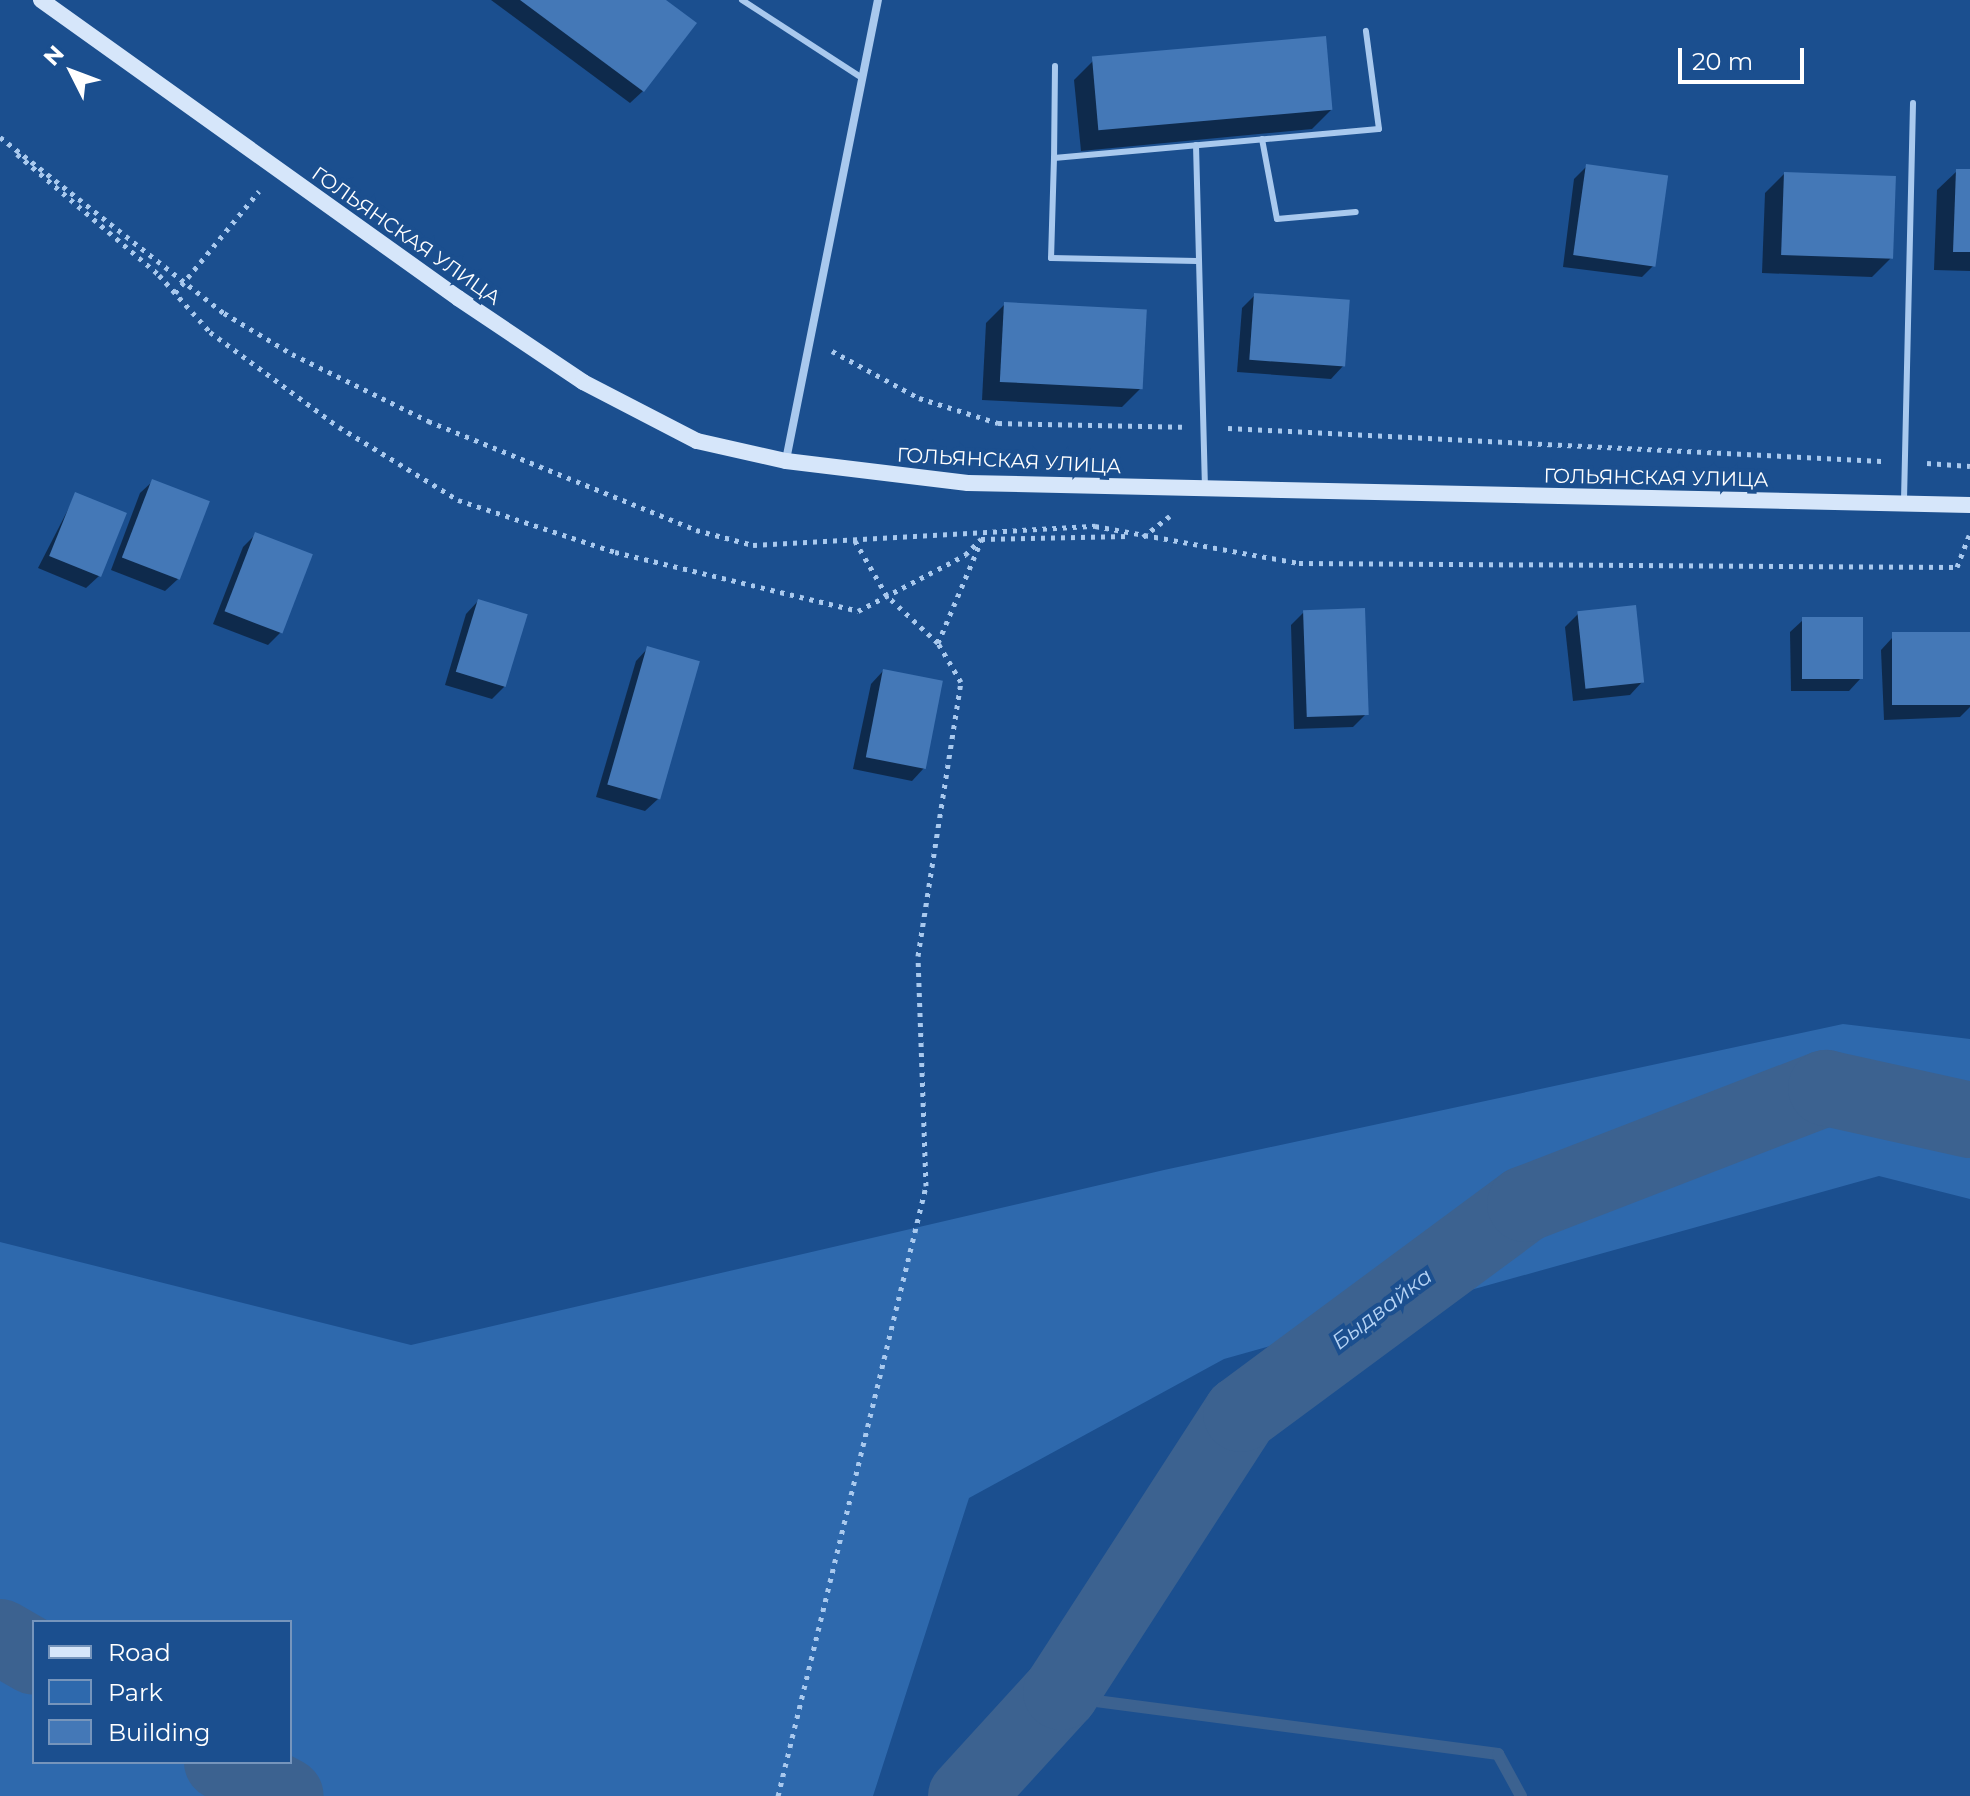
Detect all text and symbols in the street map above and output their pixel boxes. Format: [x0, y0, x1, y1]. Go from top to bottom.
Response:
north arrow [32, 32, 112, 112]
scale bar [1682, 32, 1808, 82]
text: N [38, 40, 70, 71]
text: 20 m [1692, 47, 1753, 76]
street label: ГОЛЬЯНСКАЯ УЛИЦА [307, 162, 505, 310]
street label: ГОЛЬЯНСКАЯ УЛИЦА [896, 443, 1122, 479]
street label: ГОЛЬЯНСКАЯ УЛИЦА [1543, 464, 1769, 492]
water label: Быдвайка [1327, 1263, 1437, 1355]
legend [32, 1620, 292, 1764]
text: Road [108, 1638, 171, 1667]
text: Park [108, 1678, 163, 1707]
text: Building [108, 1718, 211, 1747]

